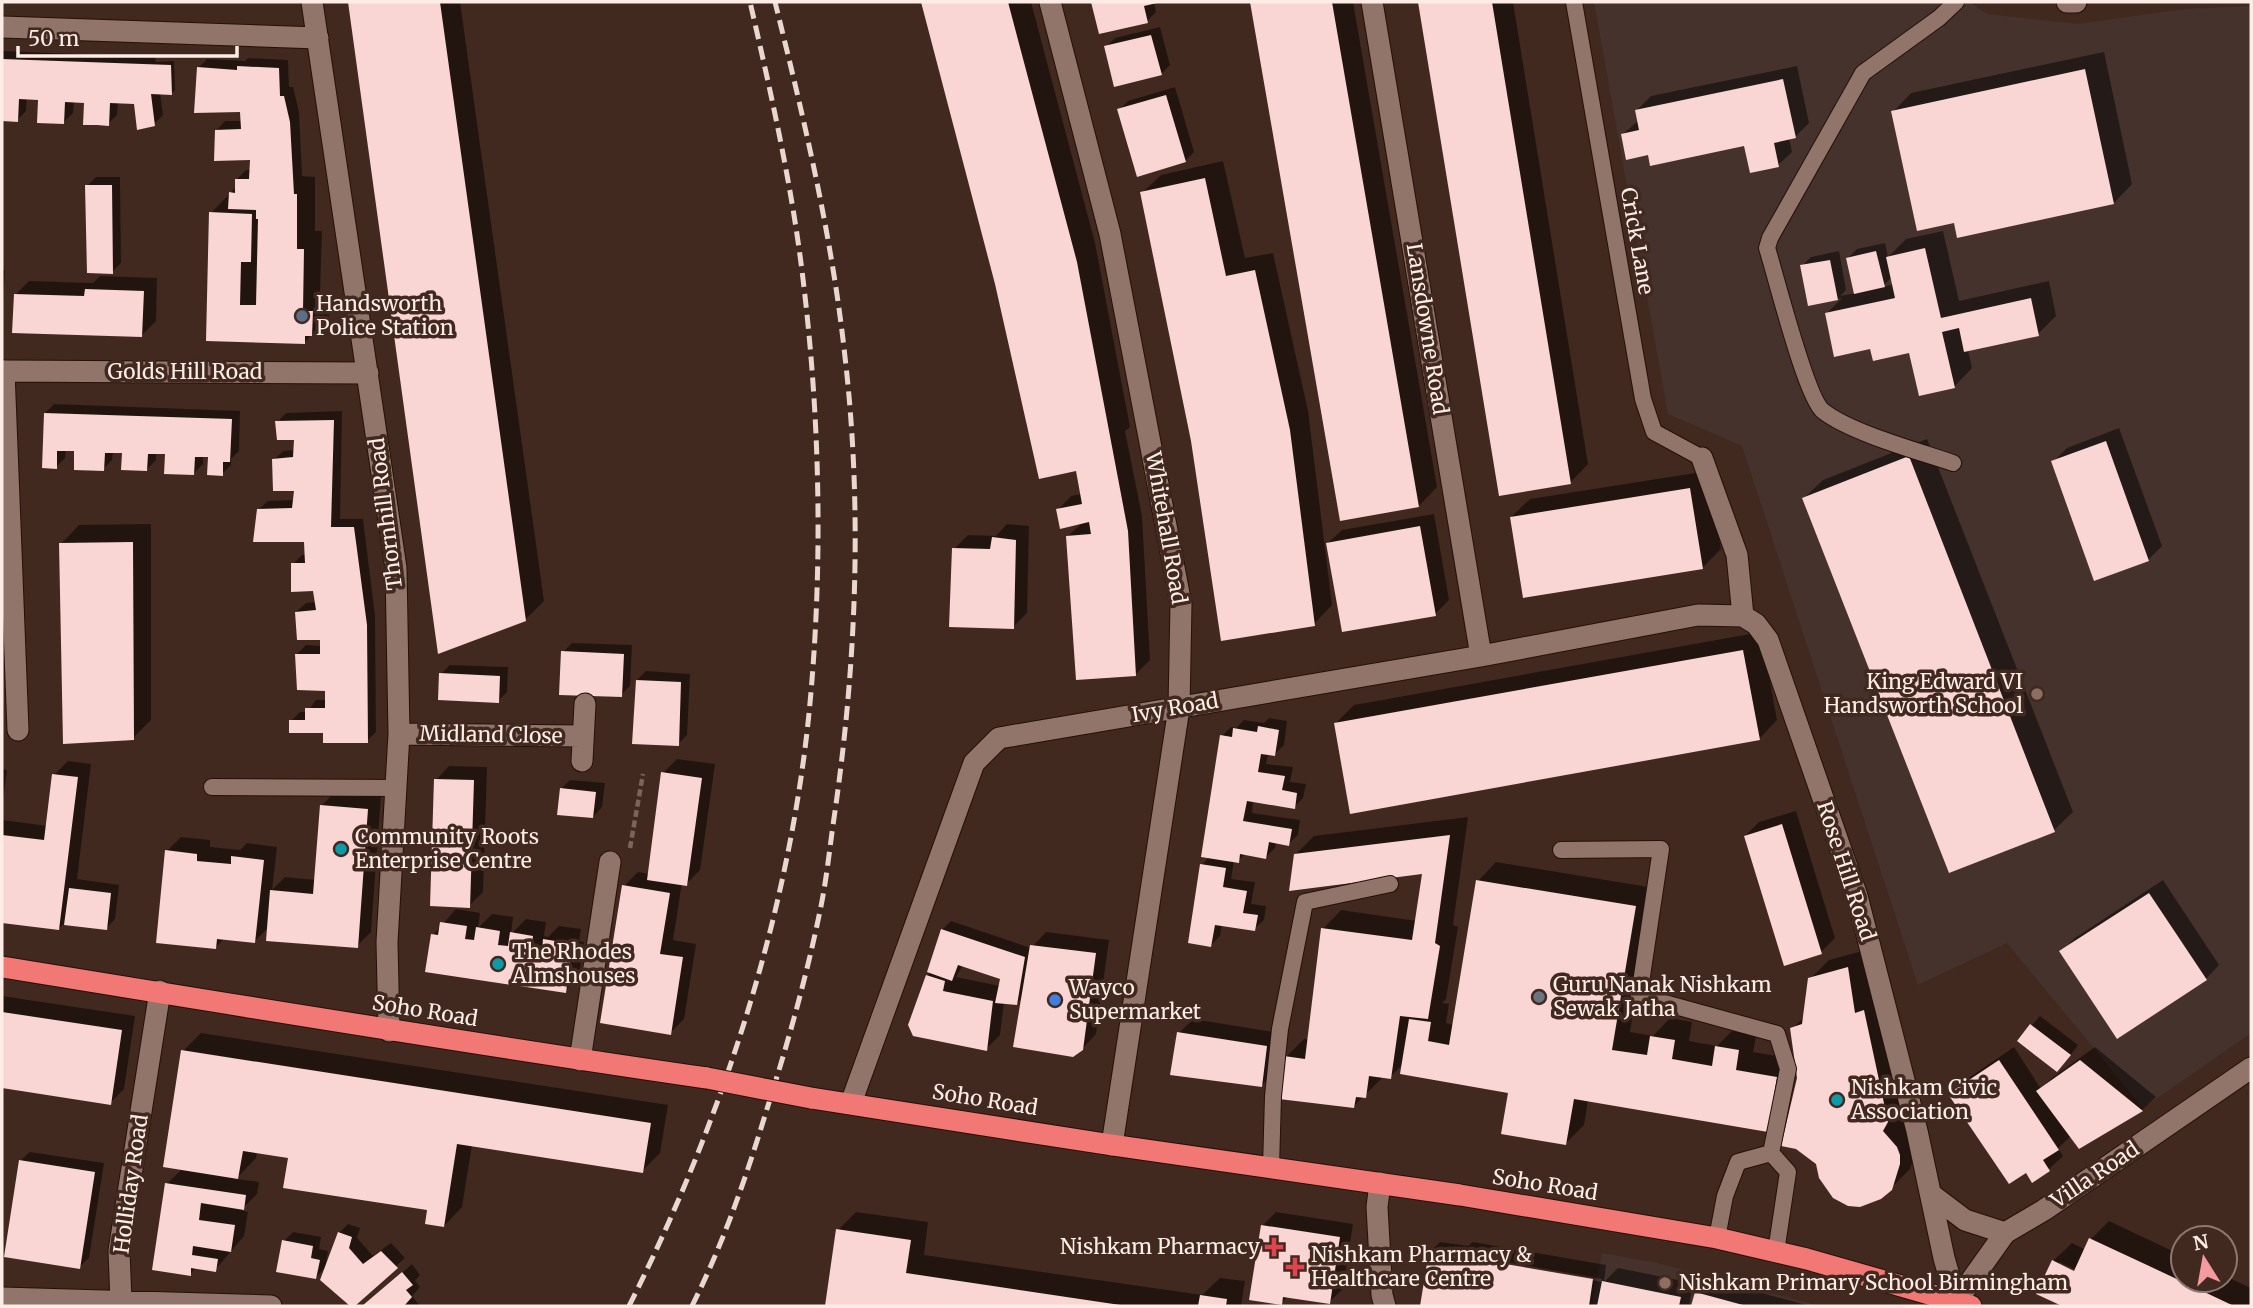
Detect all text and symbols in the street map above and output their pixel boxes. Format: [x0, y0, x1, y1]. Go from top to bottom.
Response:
scale bar [18, 14, 236, 58]
text: 50 m [28, 25, 79, 52]
street label: Crick Lane [1615, 185, 1660, 297]
street label: Lansdowne Road [1401, 241, 1454, 417]
place label: Handsworth Police Station [316, 290, 454, 341]
marker: Handsworth Police Station [294, 308, 310, 324]
street label: Golds Hill Road [108, 358, 263, 385]
street label: Thornhill Road [363, 436, 408, 592]
street label: Whitehall Road [1140, 449, 1193, 607]
place label: King Edward VI Handsworth School [1824, 668, 2023, 719]
marker: King Edward VI Handsworth School [2029, 686, 2045, 702]
street label: Ivy Road [1129, 687, 1221, 728]
street label: Midland Close [419, 720, 563, 749]
street label: Rose Hill Road [1811, 797, 1882, 945]
place label: Community Roots Enterprise Centre [355, 823, 539, 874]
marker: Community Roots Enterprise Centre [333, 841, 349, 857]
place label: The Rhodes Almshouses [511, 938, 635, 989]
marker: The Rhodes Almshouses [490, 956, 506, 972]
place label: Guru Nanak Nishkam Sewak Jatha [1553, 971, 1772, 1022]
place label: Wayco Supermarket [1068, 974, 1201, 1025]
street label: Soho Road [370, 989, 480, 1032]
marker: Guru Nanak Nishkam Sewak Jatha [1531, 989, 1547, 1005]
marker: Wayco Supermarket [1047, 992, 1063, 1008]
place label: Nishkam Civic Association [1850, 1074, 1997, 1125]
street label: Soho Road [930, 1078, 1040, 1121]
marker: Nishkam Civic Association [1829, 1092, 1845, 1108]
street label: Holliday Road [107, 1112, 154, 1255]
street label: Villa Road [2045, 1135, 2144, 1215]
street label: Soho Road [1490, 1163, 1600, 1206]
north arrow [2169, 1224, 2239, 1294]
text: N [2191, 1229, 2210, 1256]
place label: Nishkam Pharmacy [1060, 1233, 1261, 1260]
marker: Nishkam Pharmacy [1266, 1239, 1282, 1255]
place label: Nishkam Pharmacy & Healthcare Centre [1311, 1241, 1532, 1292]
marker: Nishkam Pharmacy & Healthcare Centre [1285, 1257, 1305, 1277]
place label: Nishkam Primary School Birmingham [1679, 1269, 2068, 1296]
marker: Nishkam Primary School Birmingham [1657, 1275, 1673, 1291]

